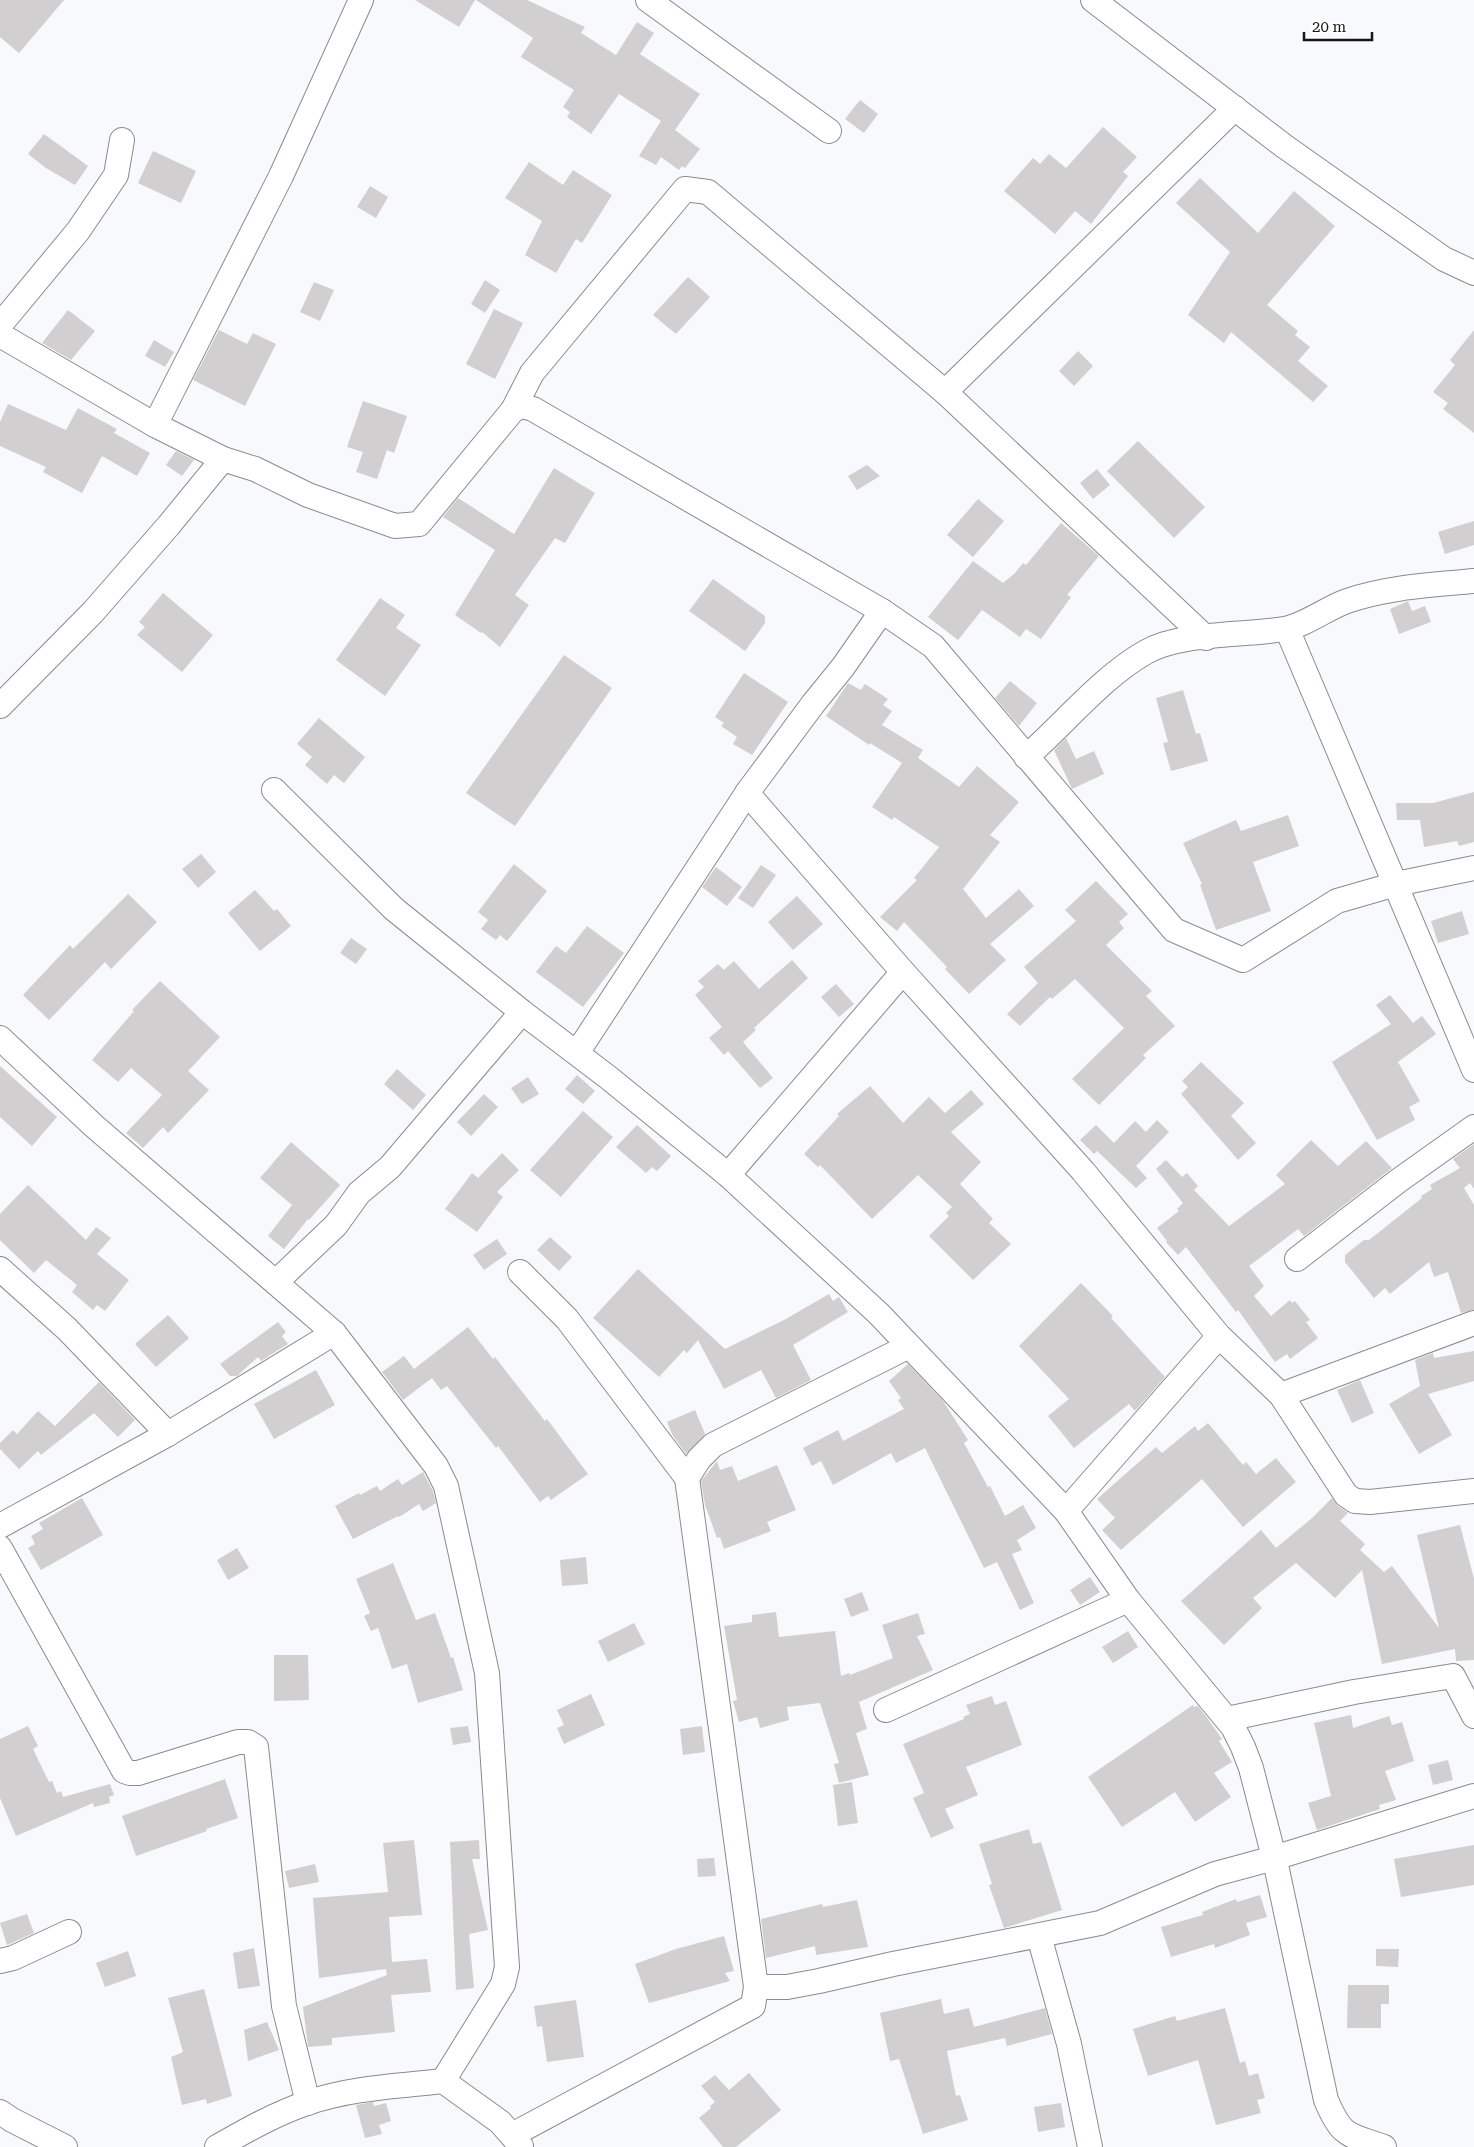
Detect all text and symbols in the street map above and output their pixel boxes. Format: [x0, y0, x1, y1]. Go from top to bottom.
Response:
scale bar [1304, 10, 1372, 42]
text: 20 m [1312, 18, 1347, 36]

